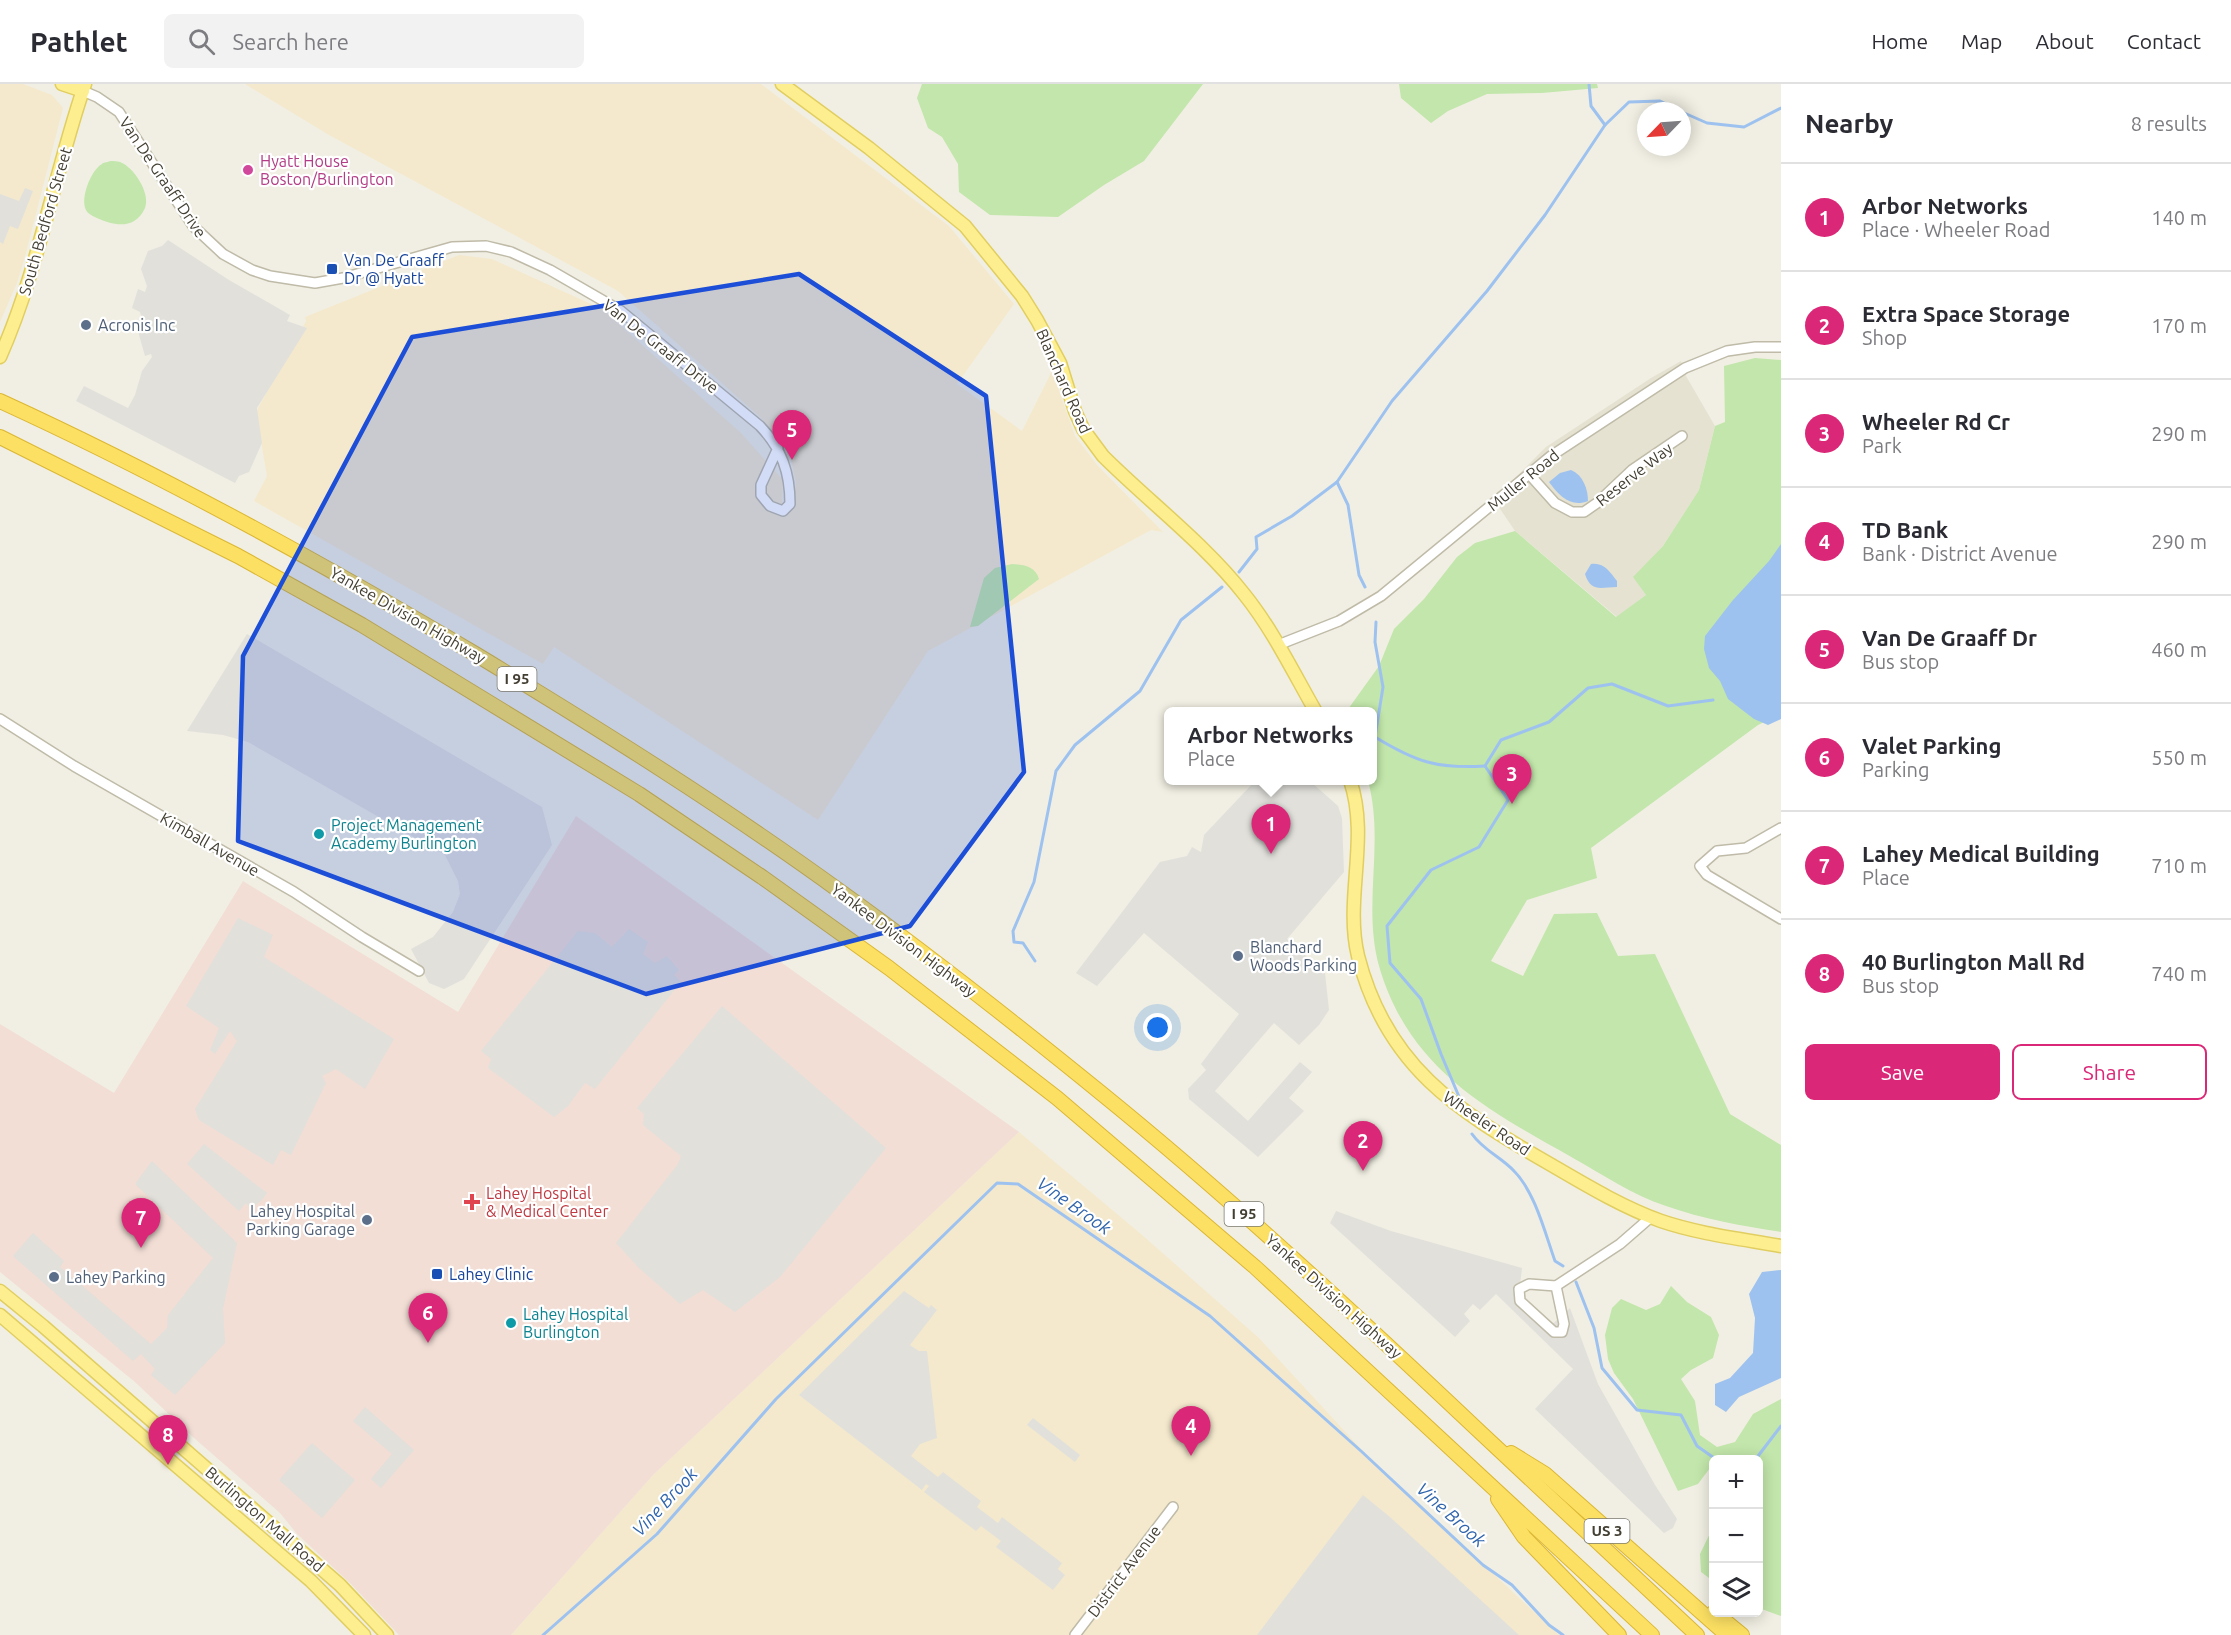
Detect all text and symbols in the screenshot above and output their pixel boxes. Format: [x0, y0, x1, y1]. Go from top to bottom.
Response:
search box [164, 14, 584, 68]
icon: search [185, 25, 218, 58]
text: Pathlet [30, 26, 128, 57]
text: Search here [233, 29, 349, 54]
text: Home [1871, 29, 1928, 53]
text: Map [1961, 29, 2002, 53]
text: About [2035, 29, 2094, 53]
text: Contact [2127, 29, 2201, 53]
north arrow [1637, 102, 1691, 156]
text: Nearby [1805, 109, 1893, 138]
text: 8 results [2131, 112, 2207, 135]
street label: Van De Graaff Drive [116, 113, 210, 241]
street label: South Bedford Street [15, 144, 75, 297]
place label: Hyatt House Boston/Burlington [260, 152, 394, 188]
marker: Hyatt House Boston/Burlington [241, 163, 255, 177]
text: Arbor Networks [1862, 193, 2028, 218]
text: 1 [1819, 206, 1830, 229]
text: 140 m [2151, 206, 2207, 229]
text: Place · Wheeler Road [1862, 218, 2050, 241]
place label: Van De Graaff Dr @ Hyatt [344, 251, 445, 287]
marker: Van De Graaff Dr @ Hyatt [325, 262, 339, 276]
street label: Van De Graaff Drive [600, 295, 722, 397]
text: Extra Space Storage [1862, 301, 2070, 326]
text: 2 [1819, 314, 1830, 337]
text: 170 m [2151, 314, 2207, 337]
place label: Acronis Inc [98, 316, 176, 334]
marker: Acronis Inc [79, 318, 93, 332]
street label: Blanchard Road [1033, 326, 1095, 436]
text: Shop [1862, 326, 1907, 349]
text: Wheeler Rd Cr [1862, 409, 2010, 434]
pin: 5 [772, 410, 812, 460]
text: 3 [1819, 422, 1830, 445]
text: 290 m [2151, 422, 2207, 445]
text: Park [1862, 434, 1902, 457]
street label: Reserve Way [1592, 439, 1676, 509]
street label: Muller Road [1484, 446, 1562, 514]
text: TD Bank [1862, 517, 1948, 542]
text: 4 [1819, 530, 1830, 553]
text: 290 m [2151, 530, 2207, 553]
text: Bank · District Avenue [1862, 542, 2058, 565]
street label: Yankee Division Highway [327, 563, 489, 667]
text: Van De Graaff Dr [1862, 625, 2037, 650]
text: 5 [1819, 638, 1830, 661]
text: 460 m [2151, 638, 2207, 661]
text: Bus stop [1862, 650, 1939, 673]
road number: I 95 [498, 667, 536, 691]
popup [1164, 707, 1377, 785]
text: Arbor Networks [1188, 722, 1353, 747]
text: Valet Parking [1862, 733, 2001, 758]
text: 6 [1819, 746, 1830, 769]
text: 550 m [2151, 746, 2207, 769]
text: Place [1188, 747, 1235, 770]
pin: 3 [1492, 754, 1532, 804]
text: Parking [1862, 758, 1930, 781]
pin: 1 [1252, 804, 1290, 854]
street label: Kimball Avenue [157, 808, 263, 880]
place label: Project Management Academy Burlington [331, 816, 482, 852]
marker: Project Management Academy Burlington [312, 827, 326, 841]
text: Lahey Medical Building [1862, 841, 2100, 866]
text: 7 [1819, 854, 1830, 877]
text: 710 m [2151, 854, 2207, 877]
text: Place [1862, 866, 1910, 889]
street label: Yankee Division Highway [828, 880, 980, 1001]
place label: Blanchard Woods Parking [1250, 938, 1357, 974]
marker: Blanchard Woods Parking [1231, 949, 1245, 963]
text: 40 Burlington Mall Rd [1862, 949, 2085, 974]
text: 8 [1819, 962, 1830, 985]
text: 740 m [2151, 962, 2207, 985]
text: Bus stop [1862, 974, 1939, 997]
your location [1143, 1013, 1172, 1042]
button: Save [1805, 1044, 2000, 1100]
button: Share [2012, 1044, 2207, 1100]
street label: Wheeler Road [1440, 1087, 1534, 1159]
pin: 2 [1344, 1122, 1382, 1171]
water label: Vine Brook [1034, 1172, 1116, 1238]
place label: Lahey Hospital & Medical Center [486, 1184, 609, 1220]
marker: Lahey Hospital & Medical Center [463, 1193, 481, 1211]
pin: 7 [122, 1198, 160, 1248]
place label: Lahey Hospital Parking Garage [246, 1202, 355, 1238]
road number: I 95 [1224, 1202, 1264, 1226]
marker: Lahey Hospital Parking Garage [360, 1213, 374, 1227]
street label: Yankee Division Highway [1262, 1230, 1406, 1362]
place label: Lahey Clinic [449, 1265, 534, 1283]
marker: Lahey Clinic [430, 1267, 444, 1281]
place label: Lahey Parking [66, 1268, 166, 1286]
marker: Lahey Parking [47, 1270, 61, 1284]
pin: 6 [408, 1294, 448, 1343]
place label: Lahey Hospital Burlington [523, 1305, 628, 1341]
marker: Lahey Hospital Burlington [504, 1316, 518, 1330]
pin: 4 [1172, 1406, 1210, 1456]
pin: 8 [148, 1416, 188, 1465]
map controls [1709, 1455, 1763, 1617]
button: + [1709, 1455, 1763, 1509]
street label: Burlington Mall Road [202, 1463, 328, 1575]
water label: Vine Brook [628, 1463, 701, 1539]
water label: Vine Brook [1413, 1478, 1491, 1551]
button: − [1709, 1509, 1763, 1563]
road number: US 3 [1584, 1519, 1630, 1543]
street label: District Avenue [1084, 1522, 1164, 1620]
button: layers [1709, 1563, 1763, 1617]

